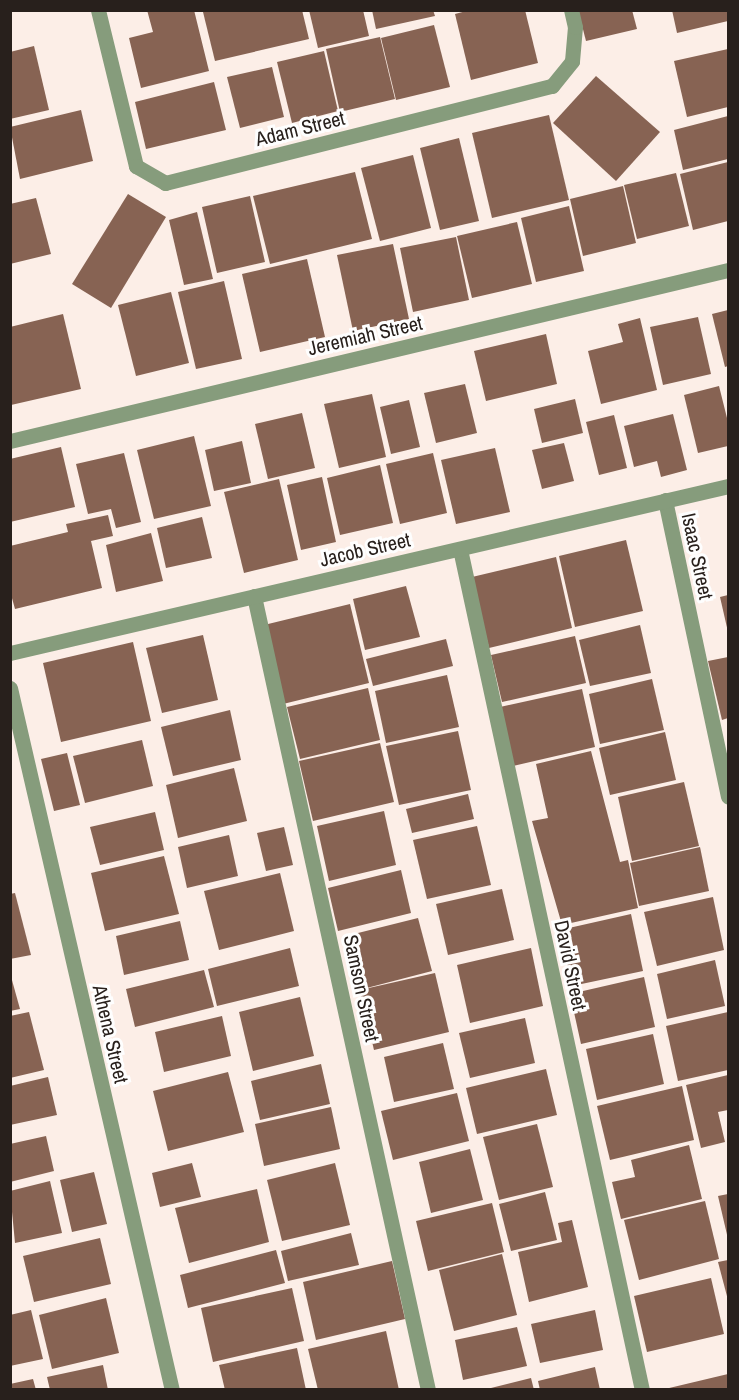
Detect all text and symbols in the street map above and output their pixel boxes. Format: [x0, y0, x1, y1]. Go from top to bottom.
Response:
street label: Adam Street [253, 105, 347, 151]
street label: Jeremiah Street [305, 310, 425, 360]
street label: Isaac Street [677, 511, 719, 601]
street label: Jacob Street [317, 527, 413, 571]
street label: David Street [550, 918, 592, 1012]
street label: Samson Street [339, 932, 385, 1044]
street label: Athena Street [88, 982, 134, 1086]

